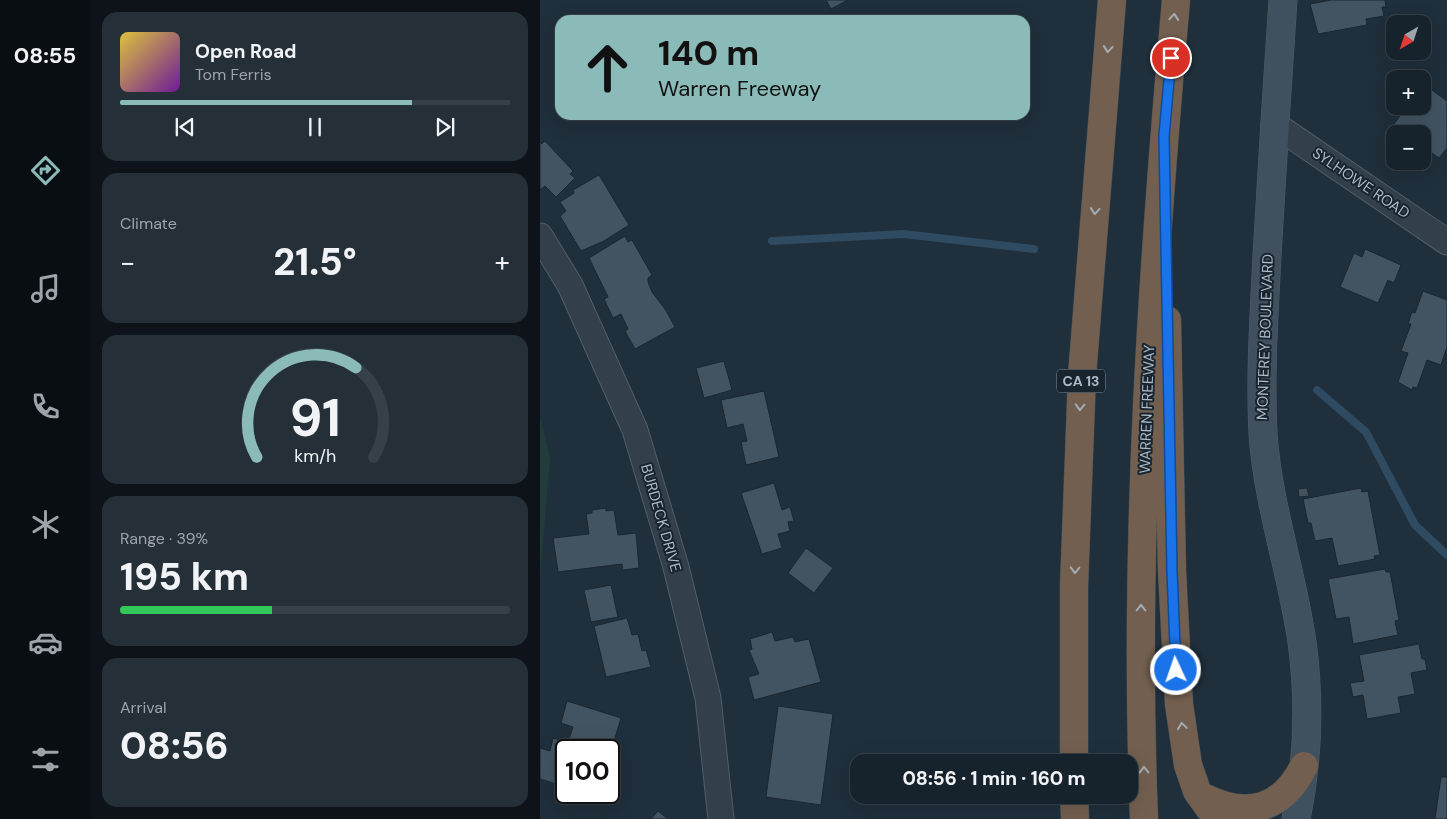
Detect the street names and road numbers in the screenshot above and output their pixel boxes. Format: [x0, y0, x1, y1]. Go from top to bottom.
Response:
street label: SYLHOWE ROAD [1308, 143, 1414, 223]
street label: MONTEREY BOULEVARD [1252, 254, 1278, 420]
street label: WARREN FREEWAY [1135, 344, 1159, 474]
road number: CA 13 [1057, 370, 1105, 392]
street label: BURDECK DRIVE [636, 462, 686, 574]

